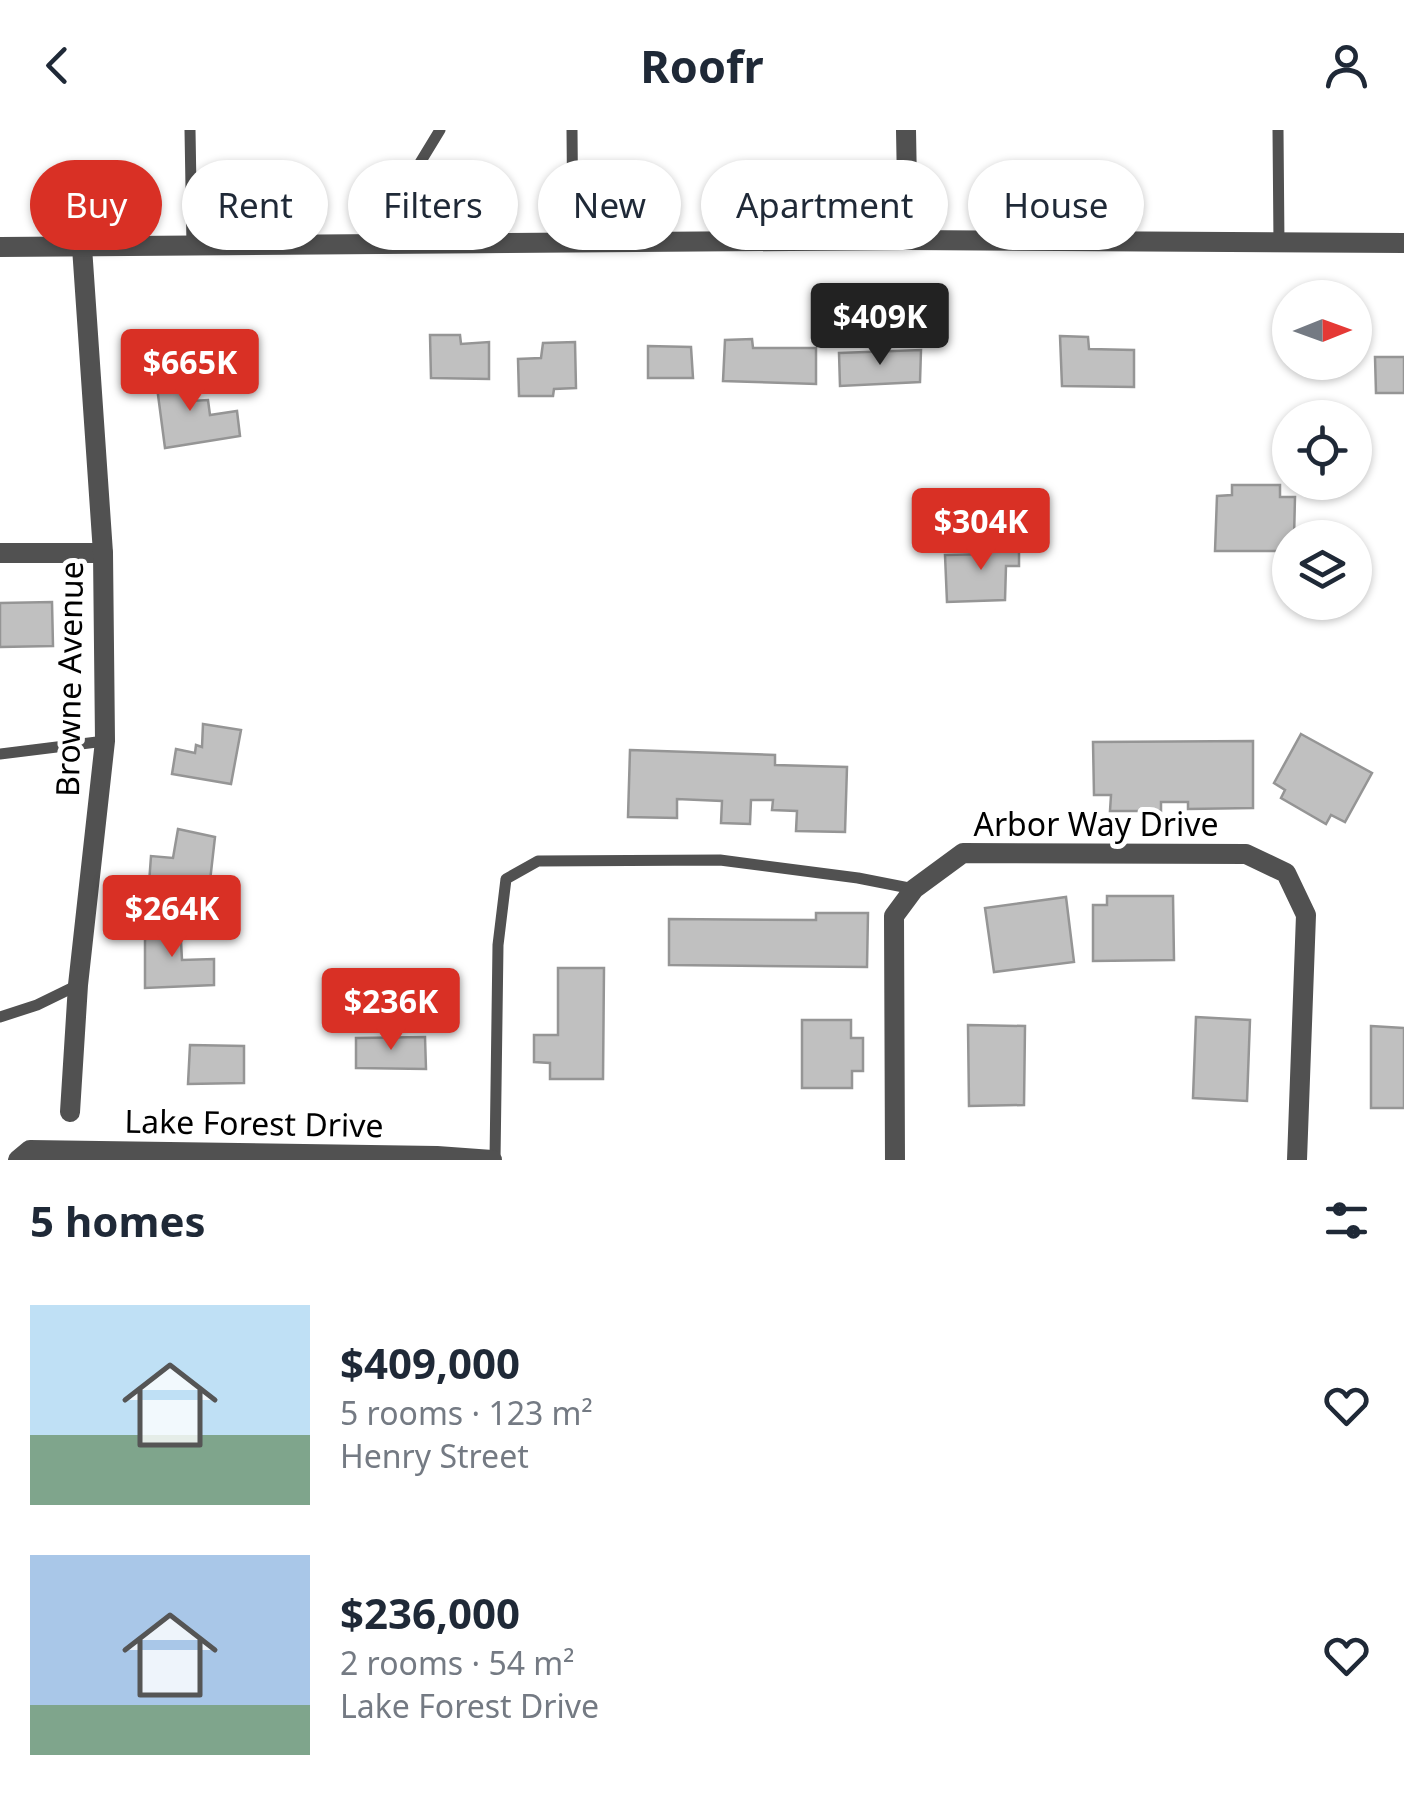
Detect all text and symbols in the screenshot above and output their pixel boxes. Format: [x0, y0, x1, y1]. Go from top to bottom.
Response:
text: Roofr [640, 35, 764, 96]
icon: back [30, 38, 85, 93]
icon: person [1319, 38, 1374, 93]
chip: Buy [30, 160, 162, 250]
chip: Rent [182, 160, 328, 250]
chip: Filters [348, 160, 518, 250]
chip: New [538, 160, 681, 250]
chip: Apartment [701, 160, 948, 250]
chip: House [968, 160, 1144, 250]
north arrow [1272, 280, 1372, 380]
map controls [1272, 280, 1372, 620]
pin: $409K [810, 283, 950, 368]
text: $409K [833, 294, 927, 337]
pin: $665K [120, 329, 260, 414]
text: $665K [143, 340, 237, 383]
button: locate [1272, 400, 1372, 500]
pin: $304K [911, 488, 1051, 573]
text: $304K [934, 499, 1028, 542]
button: layers [1272, 520, 1372, 620]
street label: Browne Avenue [45, 561, 92, 797]
street label: Arbor Way Drive [973, 802, 1219, 845]
pin: $264K [102, 875, 242, 960]
text: $264K [125, 886, 219, 929]
pin: $236K [321, 968, 461, 1053]
text: $236K [344, 979, 438, 1022]
street label: Lake Forest Drive [124, 1099, 384, 1146]
text: 5 homes [30, 1192, 206, 1249]
icon: filters [1319, 1193, 1374, 1248]
text: $409,000 [340, 1334, 520, 1391]
icon: home [110, 1345, 230, 1465]
icon: heart [1319, 1378, 1374, 1433]
text: 5 rooms · 123 m² [340, 1391, 593, 1434]
text: Henry Street [340, 1434, 529, 1477]
text: $236,000 [340, 1584, 520, 1641]
icon: home [110, 1595, 230, 1715]
icon: heart [1319, 1628, 1374, 1683]
text: 2 rooms · 54 m² [340, 1641, 574, 1684]
text: Lake Forest Drive [340, 1684, 599, 1727]

